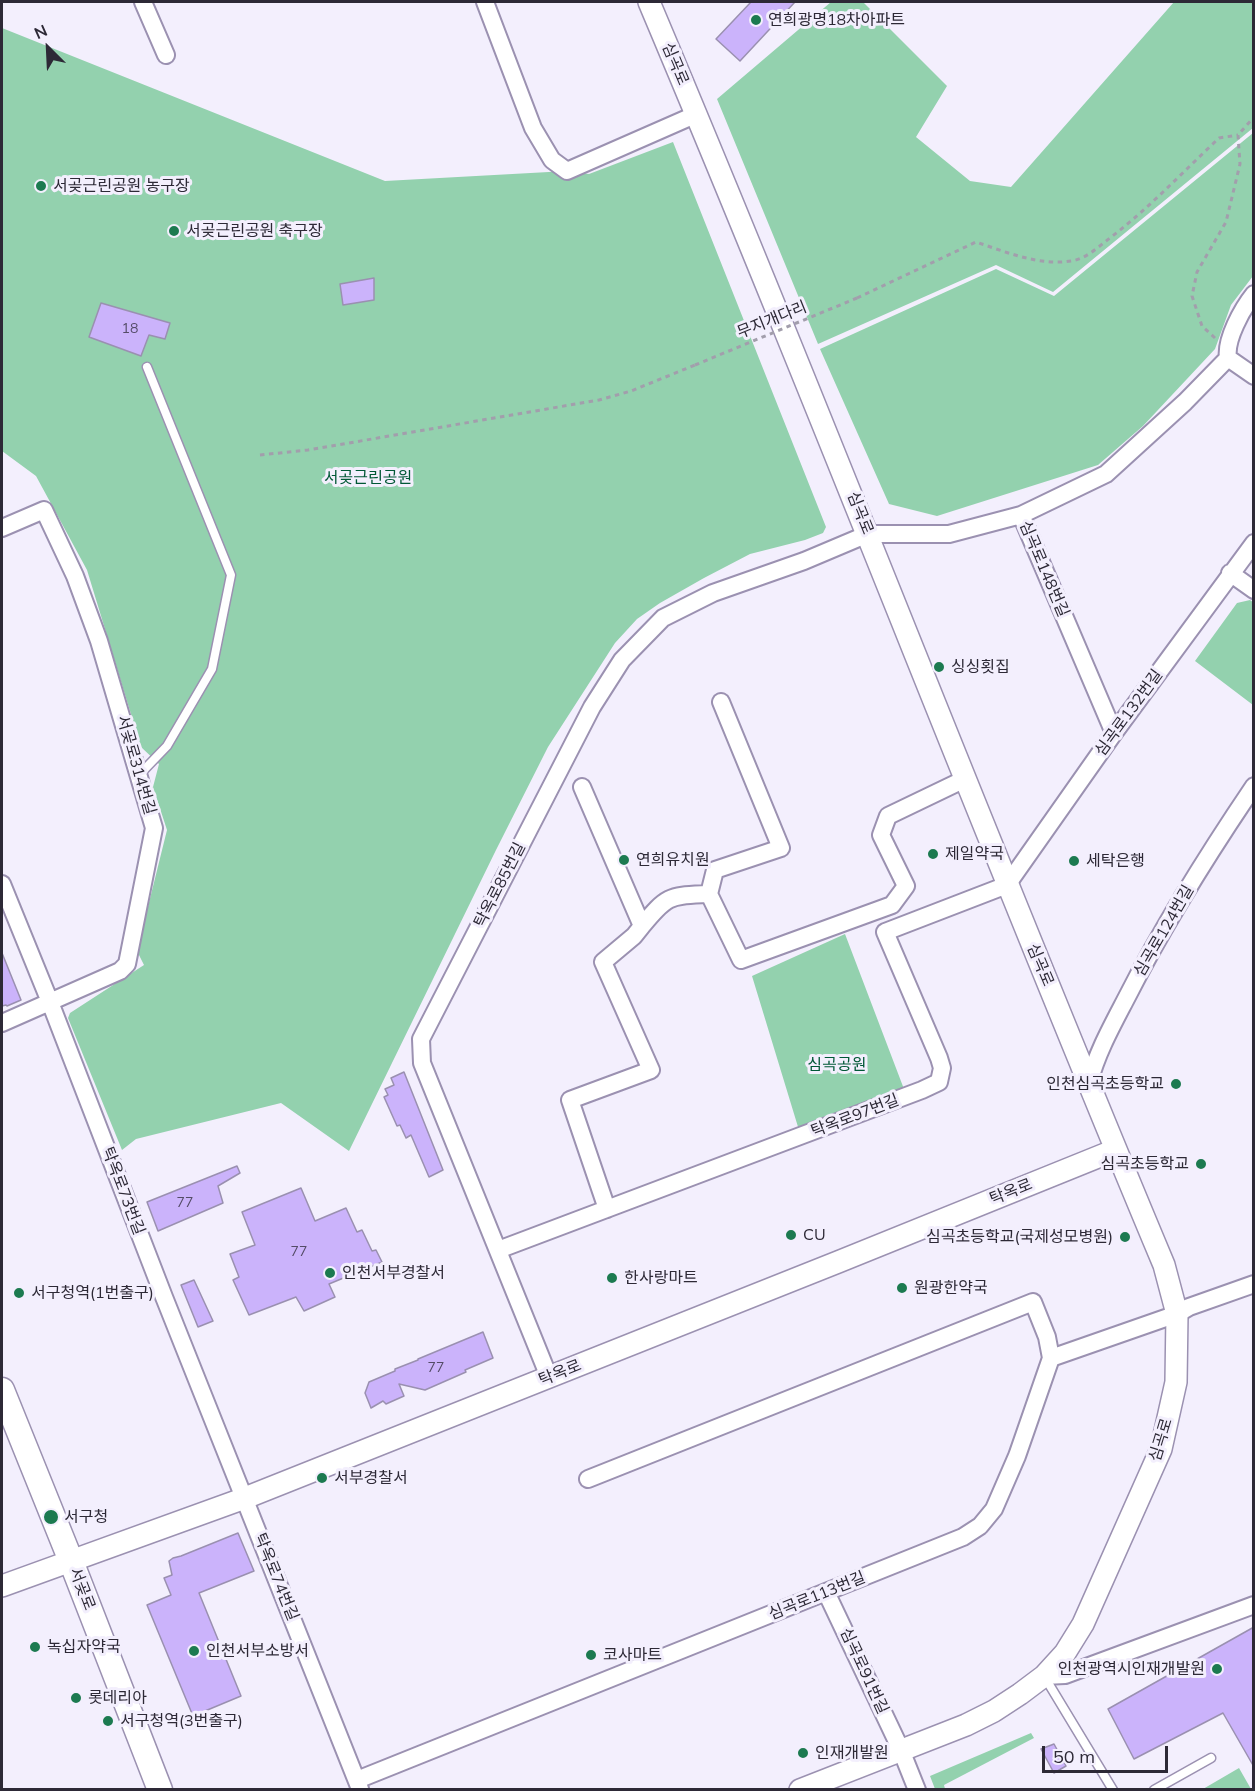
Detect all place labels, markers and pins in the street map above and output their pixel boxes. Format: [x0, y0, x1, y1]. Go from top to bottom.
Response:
place label: 연희광명18차아파트 [768, 10, 905, 30]
marker: 연희광명18차아파트 [749, 13, 763, 27]
place label: 서곶근린공원 농구장 [53, 176, 190, 196]
marker: 서곶근린공원 농구장 [34, 179, 48, 193]
place label: 서곶근린공원 축구장 [186, 221, 323, 241]
marker: 서곶근린공원 축구장 [167, 224, 181, 238]
place label: 싱싱횟집 [951, 657, 1010, 677]
marker: 싱싱횟집 [932, 660, 946, 674]
place label: 제일약국 [945, 844, 1004, 864]
marker: 제일약국 [926, 847, 940, 861]
place label: 연희유치원 [636, 850, 710, 870]
place label: 세탁은행 [1086, 851, 1145, 871]
marker: 연희유치원 [617, 853, 631, 867]
marker: 세탁은행 [1067, 854, 1081, 868]
place label: 인천심곡초등학교 [1046, 1074, 1164, 1094]
marker: 인천심곡초등학교 [1169, 1077, 1183, 1091]
place label: 심곡초등학교 [1101, 1154, 1189, 1174]
marker: 심곡초등학교 [1194, 1157, 1208, 1171]
place label: CU [803, 1225, 826, 1245]
place label: 심곡초등학교(국제성모병원) [926, 1227, 1113, 1247]
marker: CU [784, 1228, 798, 1242]
marker: 심곡초등학교(국제성모병원) [1118, 1230, 1132, 1244]
place label: 인천서부경찰서 [342, 1263, 445, 1283]
marker: 인천서부경찰서 [323, 1266, 337, 1280]
place label: 한사랑마트 [624, 1268, 698, 1288]
marker: 한사랑마트 [605, 1271, 619, 1285]
place label: 원광한약국 [914, 1278, 988, 1298]
marker: 원광한약국 [895, 1281, 909, 1295]
place label: 서구청역(1번출구) [31, 1283, 154, 1303]
marker: 서구청역(1번출구) [12, 1286, 26, 1300]
place label: 서부경찰서 [334, 1468, 408, 1488]
marker: 서부경찰서 [315, 1471, 329, 1485]
place label: 서구청 [64, 1507, 108, 1527]
marker: 서구청 [42, 1508, 60, 1526]
place label: 녹십자약국 [47, 1637, 121, 1657]
marker: 녹십자약국 [28, 1640, 42, 1654]
place label: 인천서부소방서 [206, 1641, 309, 1661]
marker: 인천서부소방서 [187, 1644, 201, 1658]
place label: 코사마트 [603, 1645, 662, 1665]
marker: 코사마트 [584, 1648, 598, 1662]
place label: 인천광역시인재개발원 [1058, 1659, 1205, 1679]
marker: 인천광역시인재개발원 [1210, 1662, 1224, 1676]
place label: 롯데리아 [88, 1688, 147, 1708]
marker: 롯데리아 [69, 1691, 83, 1705]
place label: 서구청역(3번출구) [120, 1711, 243, 1731]
marker: 서구청역(3번출구) [101, 1714, 115, 1728]
place label: 인재개발원 [815, 1743, 889, 1763]
marker: 인재개발원 [796, 1746, 810, 1760]

